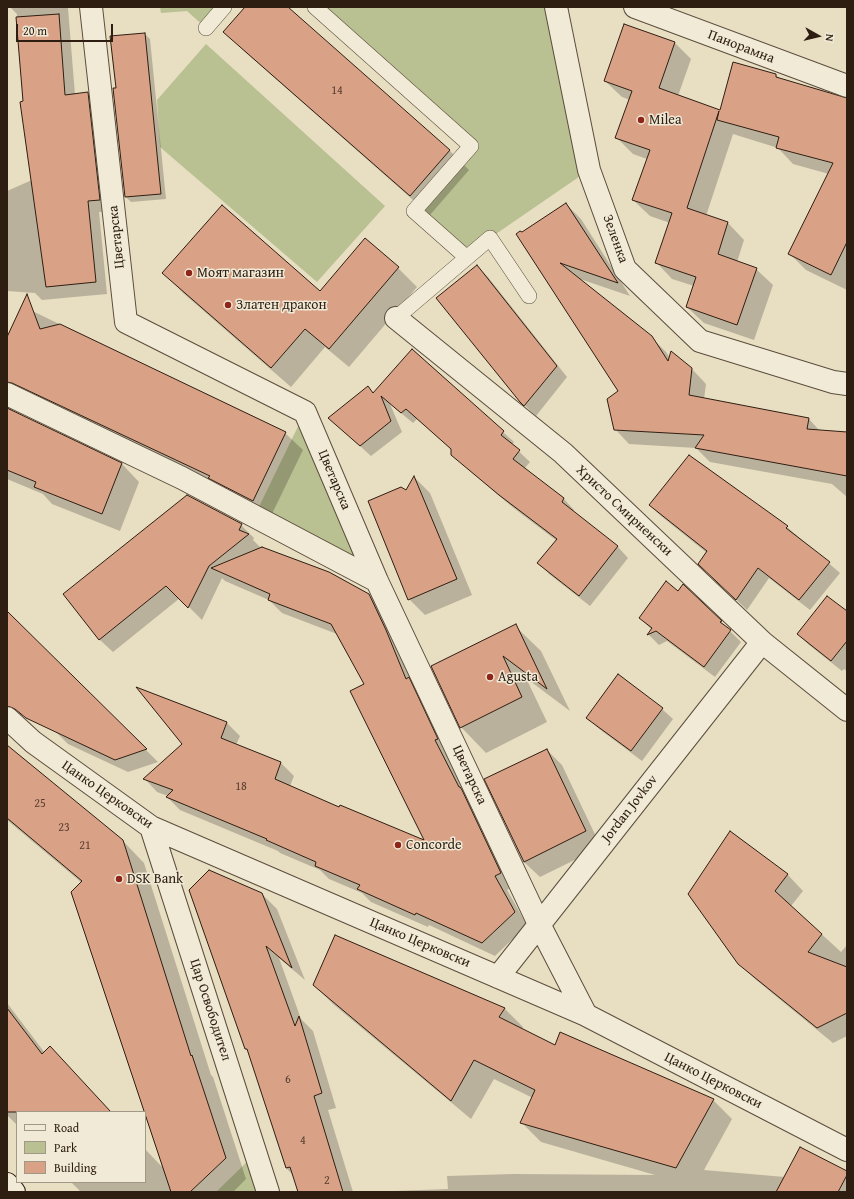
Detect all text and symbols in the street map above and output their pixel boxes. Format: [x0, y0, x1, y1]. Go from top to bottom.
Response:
scale bar [18, 16, 115, 42]
north arrow [798, 16, 838, 56]
text: 20 m [23, 22, 47, 39]
street label: Панорамна [705, 27, 777, 67]
text: N [821, 33, 838, 42]
house number: 14 [331, 84, 343, 98]
place label: Milea [649, 112, 682, 128]
marker: Milea [636, 115, 646, 125]
street label: Цветарска [105, 204, 129, 270]
street label: Зеленка [599, 213, 631, 265]
place label: Моят магазин [197, 265, 284, 281]
marker: Моят магазин [184, 268, 194, 278]
place label: Златен дракон [236, 297, 327, 313]
marker: Златен дракон [223, 300, 233, 310]
street label: Цветарска [314, 447, 354, 513]
street label: Христо Смирненски [572, 462, 676, 560]
place label: Agusta [498, 669, 538, 685]
marker: Agusta [485, 672, 495, 682]
street label: Цветарска [448, 743, 490, 807]
street label: Цанко Церковски [58, 757, 156, 833]
street label: Jordan Jovkov [598, 772, 662, 846]
house number: 18 [235, 780, 247, 794]
house number: 25 [34, 797, 46, 811]
house number: 23 [58, 821, 70, 835]
place label: Concorde [406, 837, 462, 853]
house number: 21 [79, 839, 91, 853]
marker: Concorde [393, 840, 403, 850]
place label: DSK Bank [127, 871, 183, 887]
marker: DSK Bank [114, 874, 124, 884]
street label: Цанко Церковски [367, 914, 473, 972]
street label: Цар Освободител [186, 957, 234, 1063]
street label: Цанко Церковски [661, 1049, 765, 1113]
house number: 6 [285, 1073, 291, 1087]
legend [16, 1111, 146, 1183]
text: Road [54, 1119, 79, 1136]
house number: 4 [300, 1134, 306, 1148]
text: Park [54, 1139, 77, 1156]
text: Building [54, 1159, 97, 1176]
house number: 2 [324, 1174, 330, 1188]

